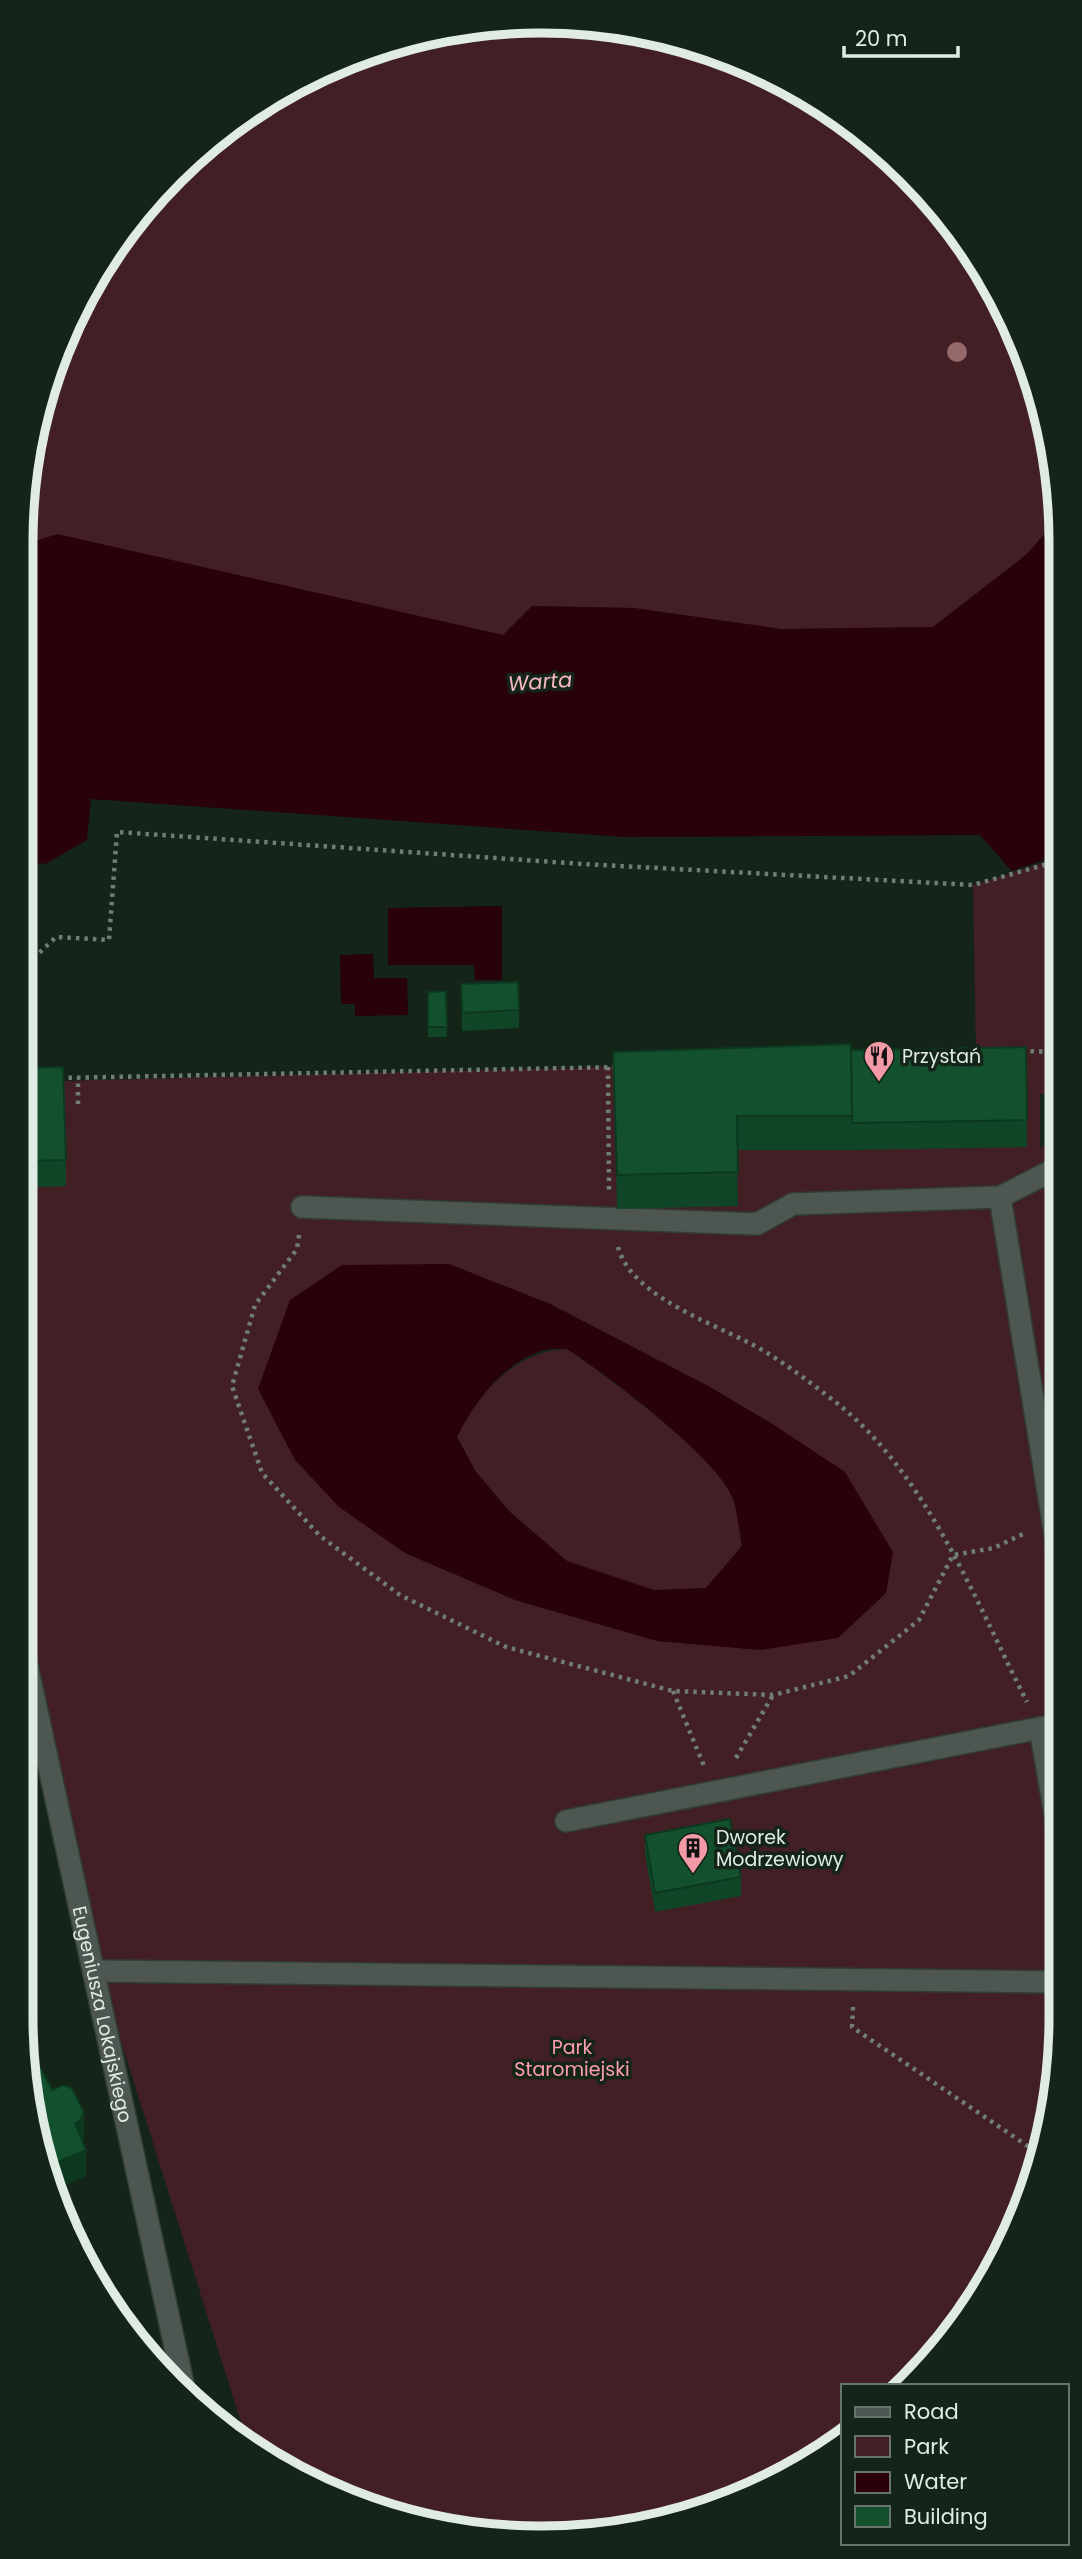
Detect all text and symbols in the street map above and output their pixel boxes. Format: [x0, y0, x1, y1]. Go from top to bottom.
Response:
scale bar [844, 14, 958, 58]
text: 20 m [855, 24, 908, 53]
water label: Warta [507, 665, 573, 698]
restaurant icon: Przystań [862, 1039, 896, 1083]
place label: Przystań [902, 1043, 981, 1070]
place label: Dworek Modrzewiowy [716, 1824, 844, 1873]
building icon: Dworek Modrzewiowy [676, 1831, 710, 1875]
street label: Eugeniusza Lokajskiego [66, 1903, 139, 2125]
park label: Park Staromiejski [514, 2034, 630, 2083]
legend [841, 2384, 1068, 2545]
text: Road [904, 2397, 959, 2426]
text: Park [904, 2432, 949, 2461]
text: Water [904, 2467, 967, 2496]
text: Building [904, 2502, 988, 2531]

